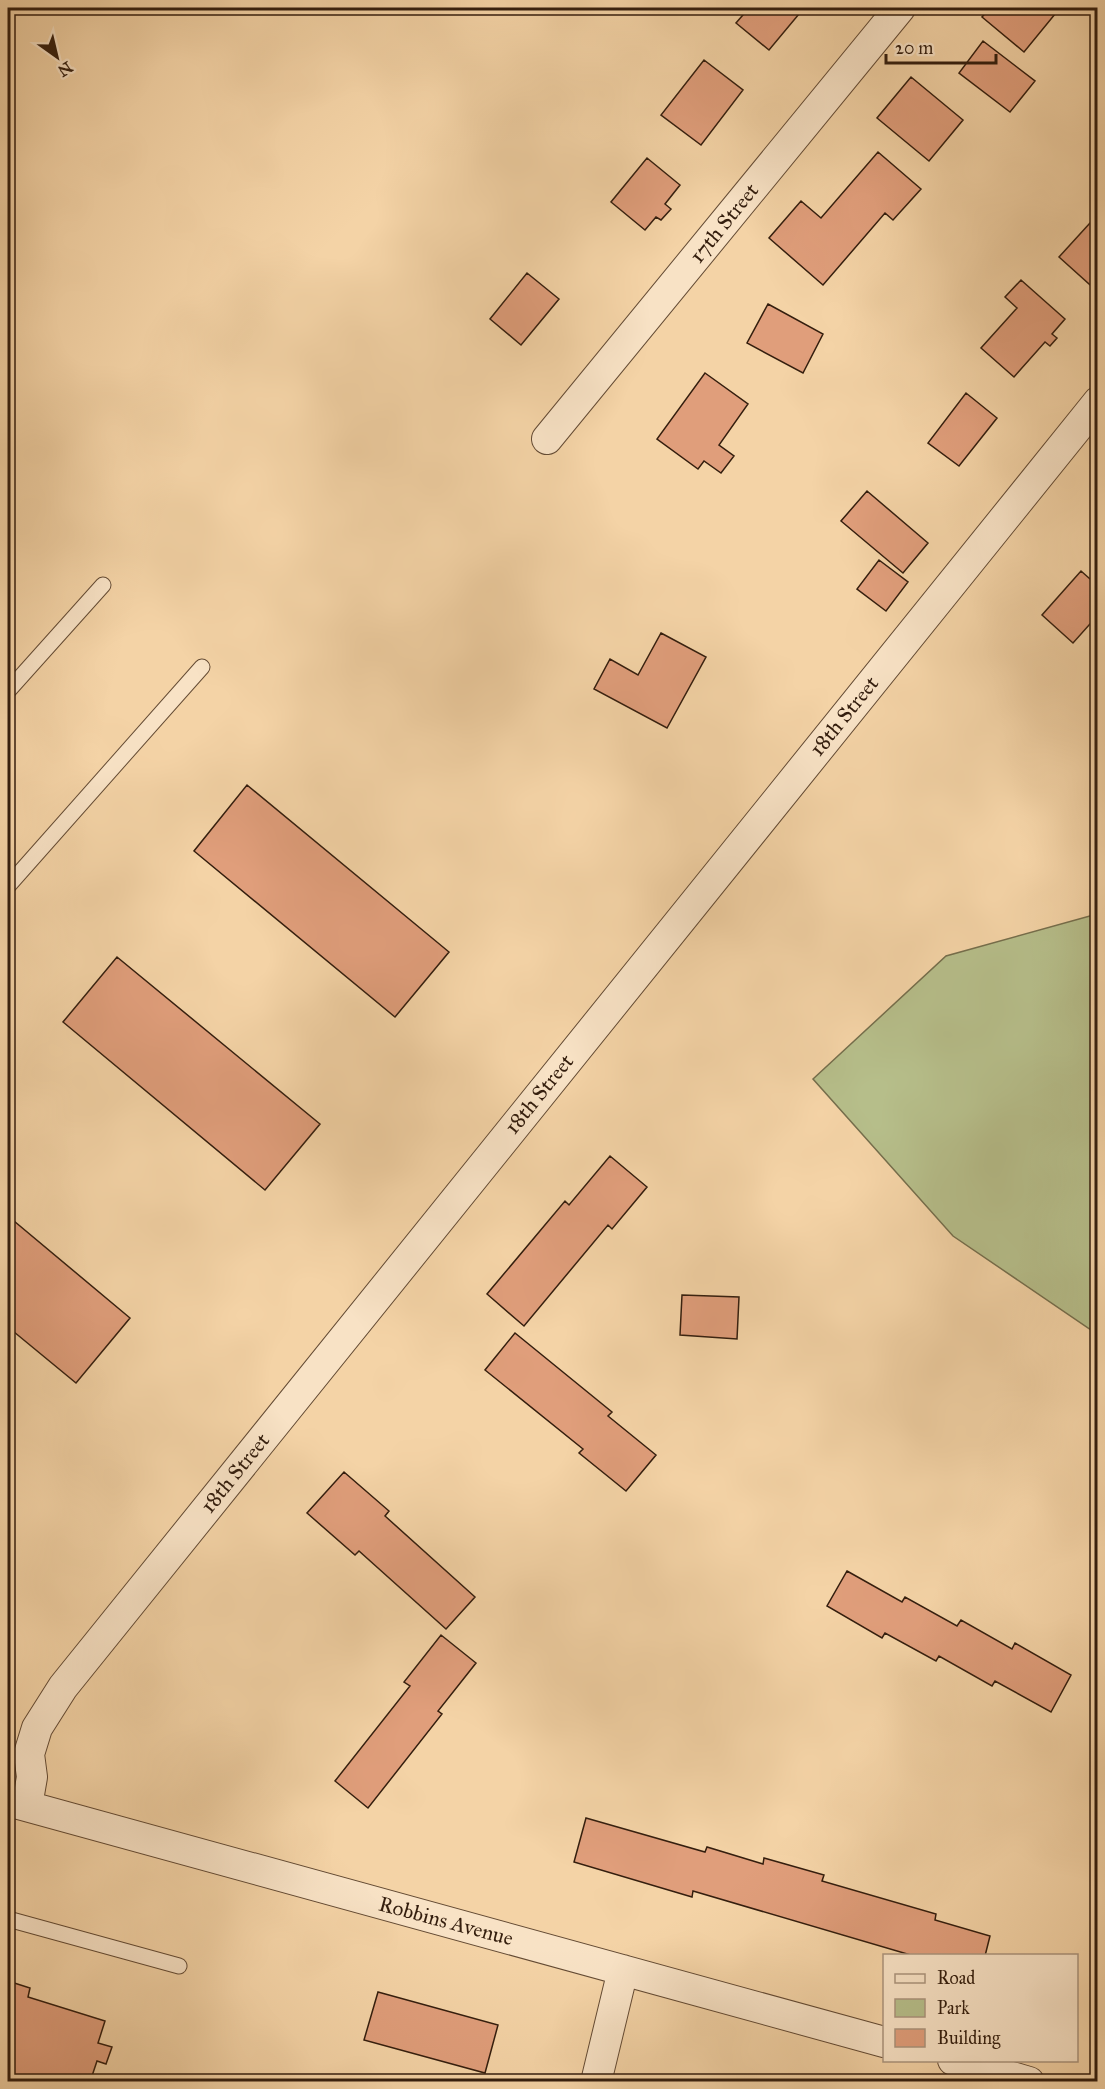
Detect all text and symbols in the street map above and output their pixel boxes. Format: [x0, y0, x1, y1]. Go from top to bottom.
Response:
north arrow [27, 27, 87, 87]
scale bar [886, 27, 996, 65]
text: 20 m [895, 37, 933, 59]
text: N [54, 57, 76, 81]
street label: 17th Street [684, 177, 764, 268]
street label: 18th Street [804, 670, 884, 761]
street label: 18th Street [499, 1048, 579, 1139]
street label: 18th Street [195, 1427, 275, 1518]
street label: Robbins Avenue [376, 1891, 516, 1951]
legend [883, 1954, 1078, 2062]
text: Road [937, 1967, 975, 1989]
text: Park [937, 1997, 970, 2019]
text: Building [937, 2027, 1001, 2050]

